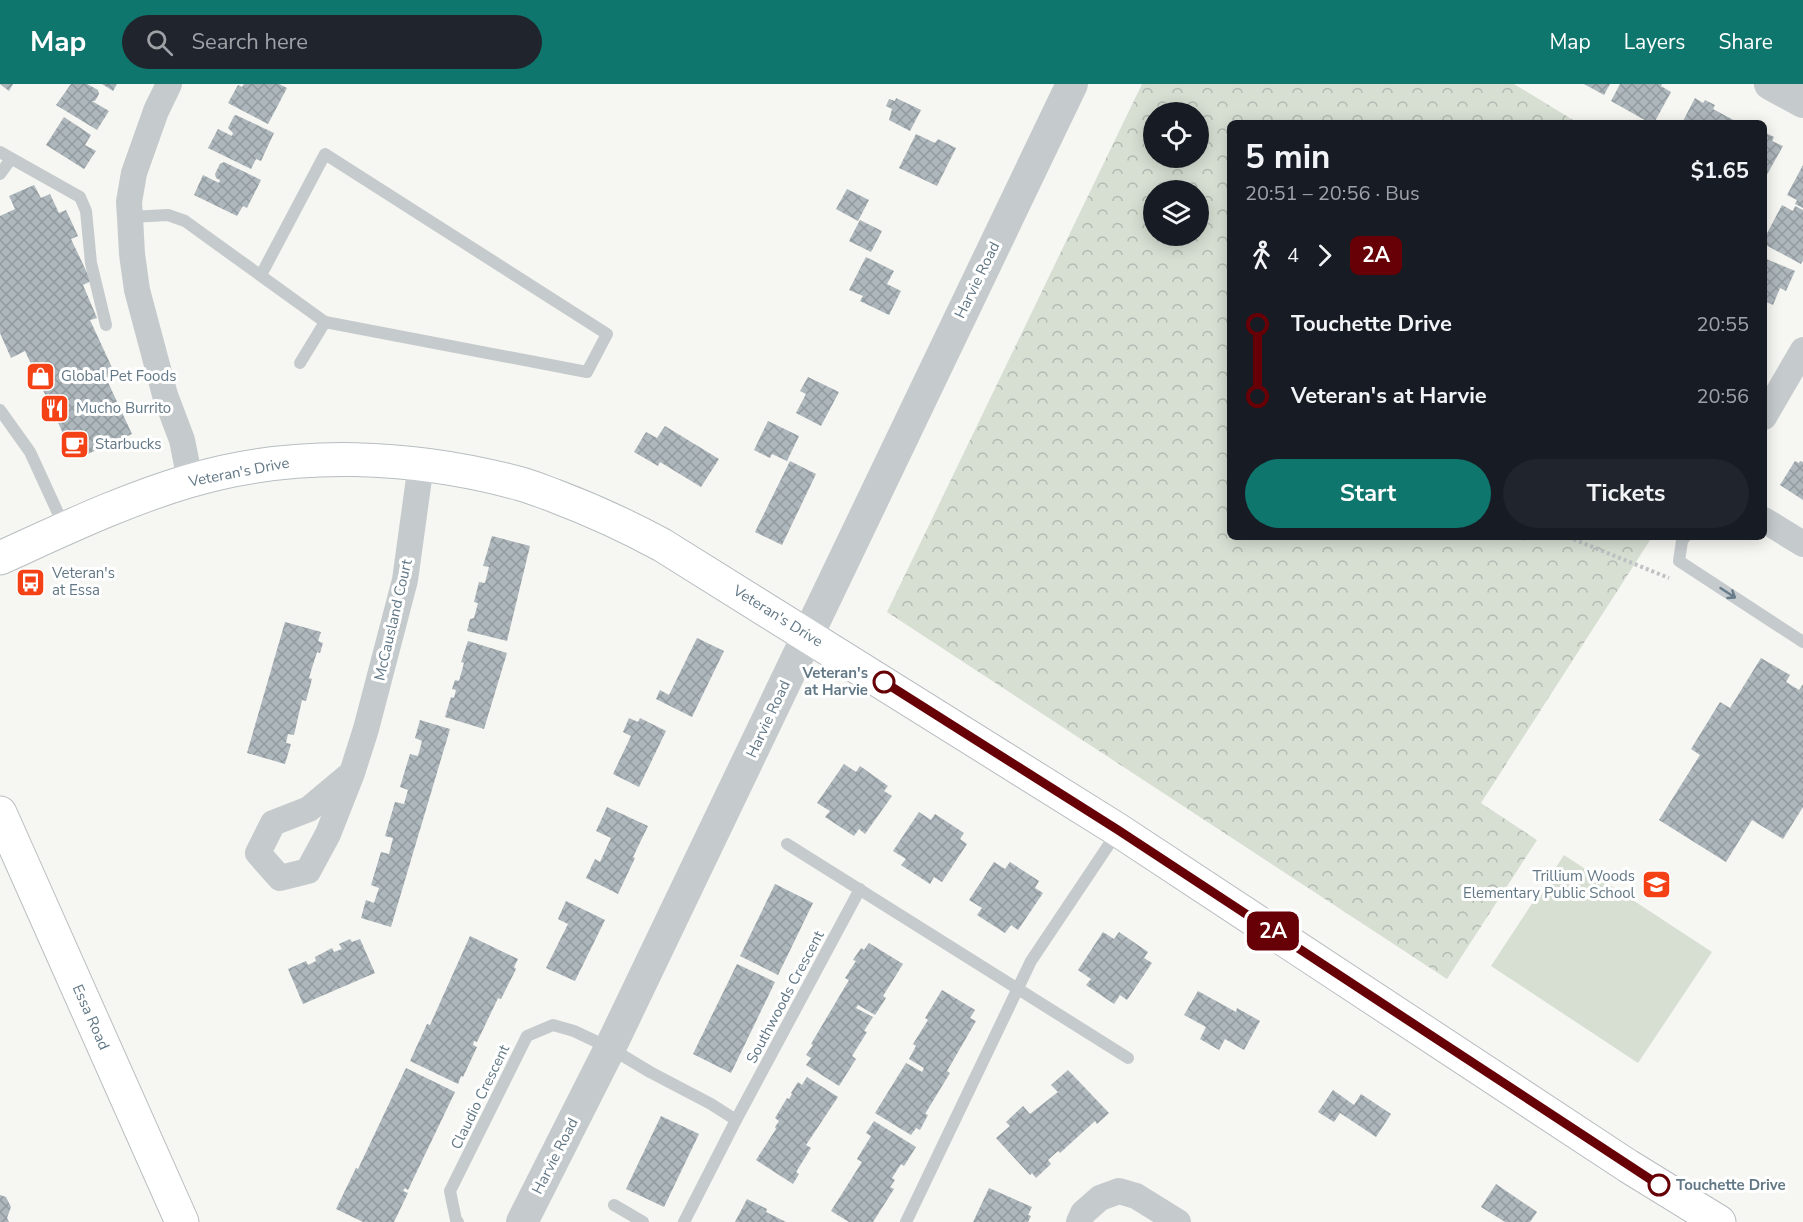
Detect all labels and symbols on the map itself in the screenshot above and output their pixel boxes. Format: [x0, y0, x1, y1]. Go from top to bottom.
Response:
street label: Harvie Road [950, 238, 1004, 322]
shop icon: Global Pet Foods [24, 360, 56, 392]
place label: Global Pet Foods [61, 366, 176, 386]
restaurant icon: Mucho Burrito [39, 392, 71, 424]
place label: Mucho Burrito [76, 398, 171, 418]
cafe icon: Starbucks [58, 428, 90, 460]
place label: Starbucks [95, 434, 161, 454]
street label: Veteran's Drive [186, 452, 291, 492]
street label: McCausland Court [369, 557, 417, 683]
place label: Veteran's at Essa [51, 563, 115, 600]
bus stop icon: Veteran's at Essa [15, 566, 47, 598]
street label: Veteran's Drive [728, 580, 827, 652]
one-way arrow [1719, 587, 1736, 599]
place label: Veteran's at Harvie [802, 663, 868, 700]
marker: Veteran's at Harvie [873, 671, 895, 693]
street label: Harvie Road [741, 677, 795, 761]
place label: Trillium Woods Elementary Public School [1463, 866, 1636, 903]
school or university icon: Trillium Woods Elementary Public School [1640, 869, 1672, 901]
line badge: 2A [1246, 912, 1300, 950]
street label: Southwoods Crescent [741, 926, 829, 1067]
street label: Essa Road [68, 981, 114, 1053]
street label: Claudio Crescent [446, 1041, 514, 1153]
street label: Harvie Road [527, 1114, 583, 1198]
marker: Touchette Drive [1648, 1174, 1670, 1196]
place label: Touchette Drive [1676, 1175, 1786, 1195]

